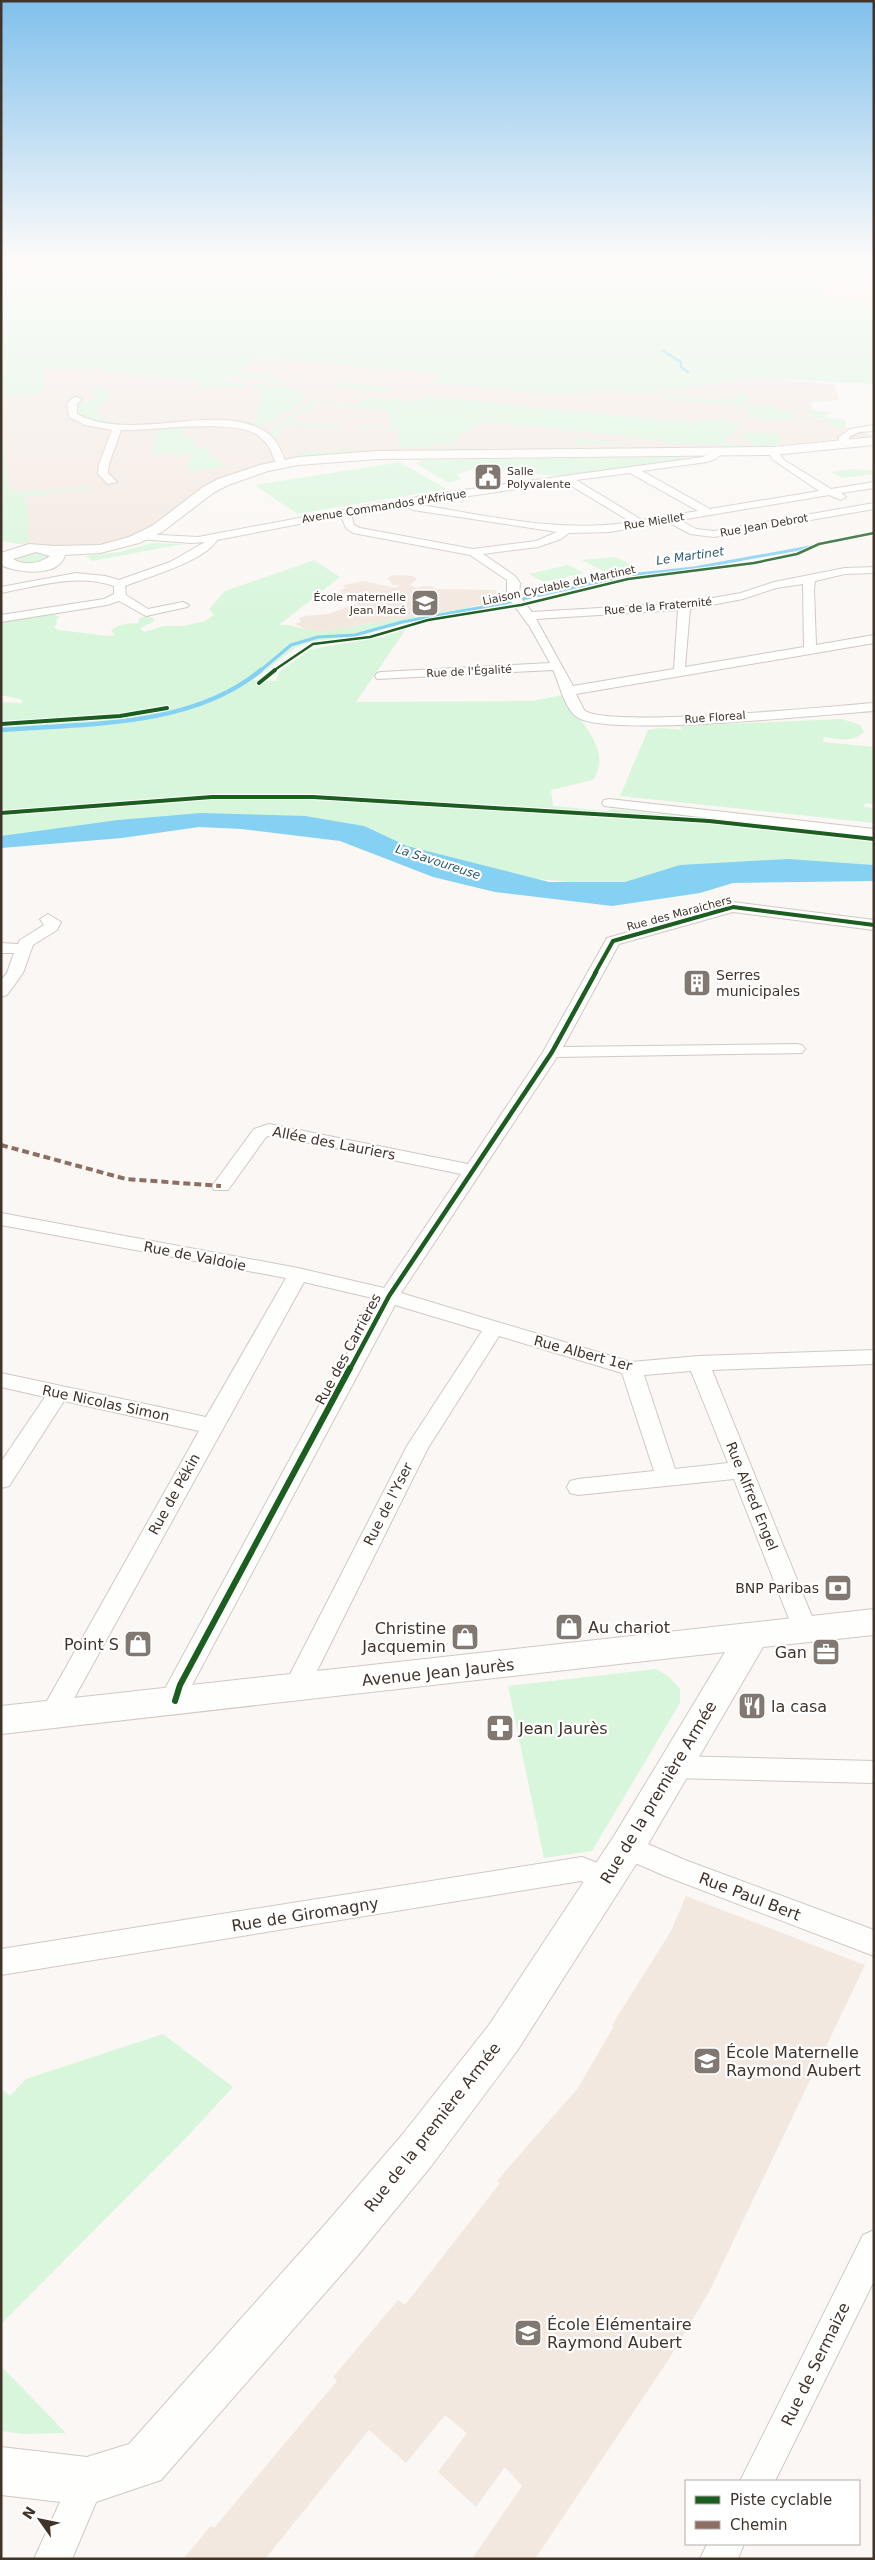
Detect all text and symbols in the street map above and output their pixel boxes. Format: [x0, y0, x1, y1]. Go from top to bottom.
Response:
public building icon: Salle Polyvalente [473, 462, 503, 492]
place label: Salle Polyvalente [507, 465, 571, 491]
street label: Avenue Commandos d'Afrique [301, 487, 467, 526]
street label: Rue Miellet [623, 510, 686, 533]
street label: Rue Jean Debrot [719, 511, 810, 540]
water label: Le Martinet [655, 544, 726, 568]
street label: Liaison Cyclable du Martinet [482, 563, 637, 608]
school or university icon: École maternelle Jean Macé [410, 588, 440, 618]
place label: École maternelle Jean Macé [313, 591, 406, 617]
street label: Rue de la Fraternité [604, 595, 713, 618]
street label: Rue de l'Égalité [426, 663, 512, 680]
street label: Rue Floreal [684, 709, 746, 726]
water label: La Savoureuse [394, 842, 482, 882]
street label: Rue des Maraichers [625, 893, 733, 934]
place label: Serres municipales [716, 967, 800, 999]
building icon: Serres municipales [682, 968, 712, 998]
street label: Allée des Lauriers [271, 1123, 397, 1163]
street label: Rue de Valdoie [142, 1238, 248, 1274]
street label: Rue des Carrières [312, 1291, 384, 1407]
street label: Rue Albert 1er [532, 1332, 634, 1374]
street label: Rue Nicolas Simon [41, 1382, 171, 1424]
street label: Rue Alfred Engel [723, 1439, 781, 1553]
street label: Rue de Pékin [145, 1451, 203, 1537]
street label: Rue de l'Yser [360, 1460, 416, 1548]
bank icon: BNP Paribas [823, 1573, 853, 1603]
place label: BNP Paribas [735, 1580, 819, 1596]
shop icon: Au chariot [554, 1612, 584, 1642]
place label: Au chariot [588, 1618, 670, 1637]
place label: Christine Jacquemin [361, 1619, 446, 1656]
shop icon: Christine Jacquemin [450, 1622, 480, 1652]
shop icon: Point S [123, 1629, 153, 1659]
place label: Point S [64, 1635, 119, 1654]
office icon: Gan [811, 1637, 841, 1667]
place label: Gan [775, 1643, 807, 1662]
street label: Avenue Jean Jaurès [361, 1655, 515, 1690]
restaurant icon: la casa [737, 1691, 767, 1721]
place label: la casa [771, 1697, 827, 1716]
street label: Rue de la première Armée [596, 1698, 721, 1887]
pharmacy icon: Jean Jaurès [485, 1713, 515, 1743]
place label: Jean Jaurès [518, 1719, 608, 1738]
street label: Rue Paul Bert [696, 1868, 803, 1925]
street label: Rue de Giromagny [230, 1893, 380, 1935]
street label: Rue de la première Armée [360, 2039, 504, 2216]
place label: École Maternelle Raymond Aubert [726, 2043, 861, 2080]
school or university icon: École Maternelle Raymond Aubert [692, 2046, 722, 2076]
street label: Rue de Sermaize [777, 2299, 854, 2429]
place label: École Élémentaire Raymond Aubert [547, 2315, 692, 2352]
school or university icon: École Élémentaire Raymond Aubert [513, 2318, 543, 2348]
legend [685, 2480, 860, 2545]
text: Piste cyclable [730, 2491, 832, 2509]
north arrow [15, 2495, 65, 2545]
text: N [19, 2504, 39, 2522]
text: Chemin [730, 2516, 788, 2534]

